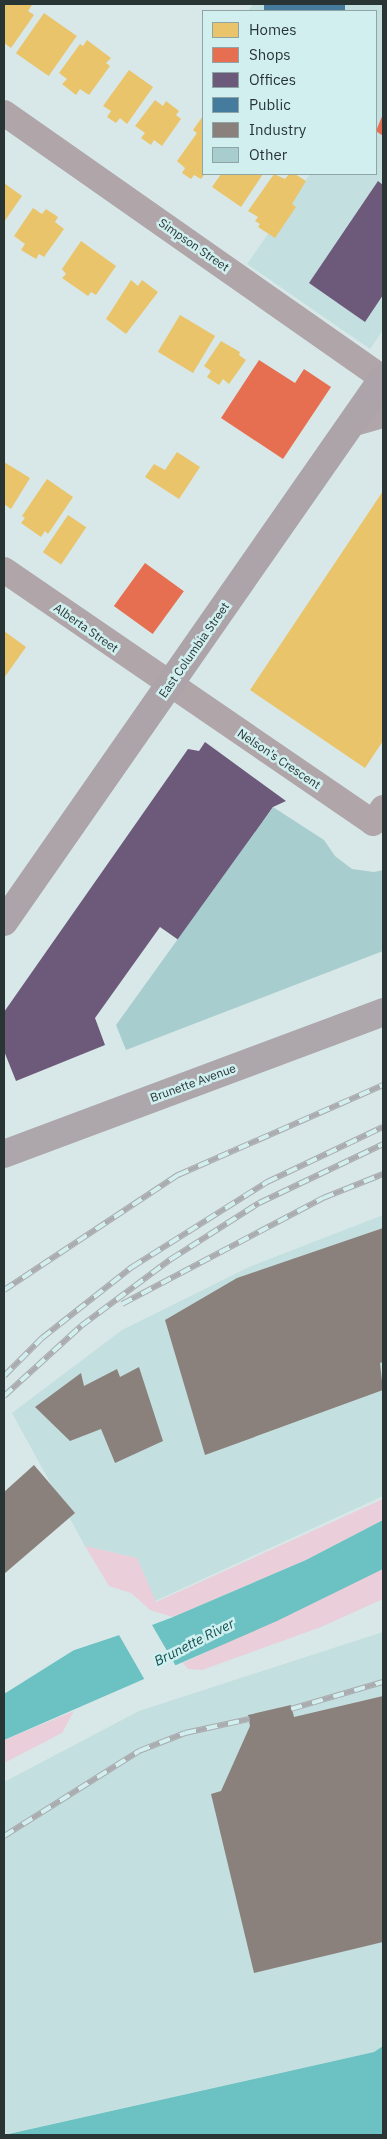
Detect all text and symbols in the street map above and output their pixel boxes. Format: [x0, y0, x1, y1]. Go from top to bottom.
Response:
legend [202, 10, 377, 175]
text: Homes [249, 20, 297, 39]
text: Shops [249, 45, 291, 64]
text: Offices [249, 70, 296, 89]
text: Public [249, 95, 291, 114]
text: Industry [249, 120, 306, 139]
text: Other [249, 145, 287, 164]
street label: Simpson Street [156, 215, 232, 275]
street label: East Columbia Street [156, 600, 232, 700]
street label: Alberta Street [51, 601, 121, 655]
street label: Nelson's Crescent [235, 726, 323, 792]
street label: Brunette Avenue [148, 1061, 238, 1105]
water label: Brunette River [151, 1615, 237, 1669]

